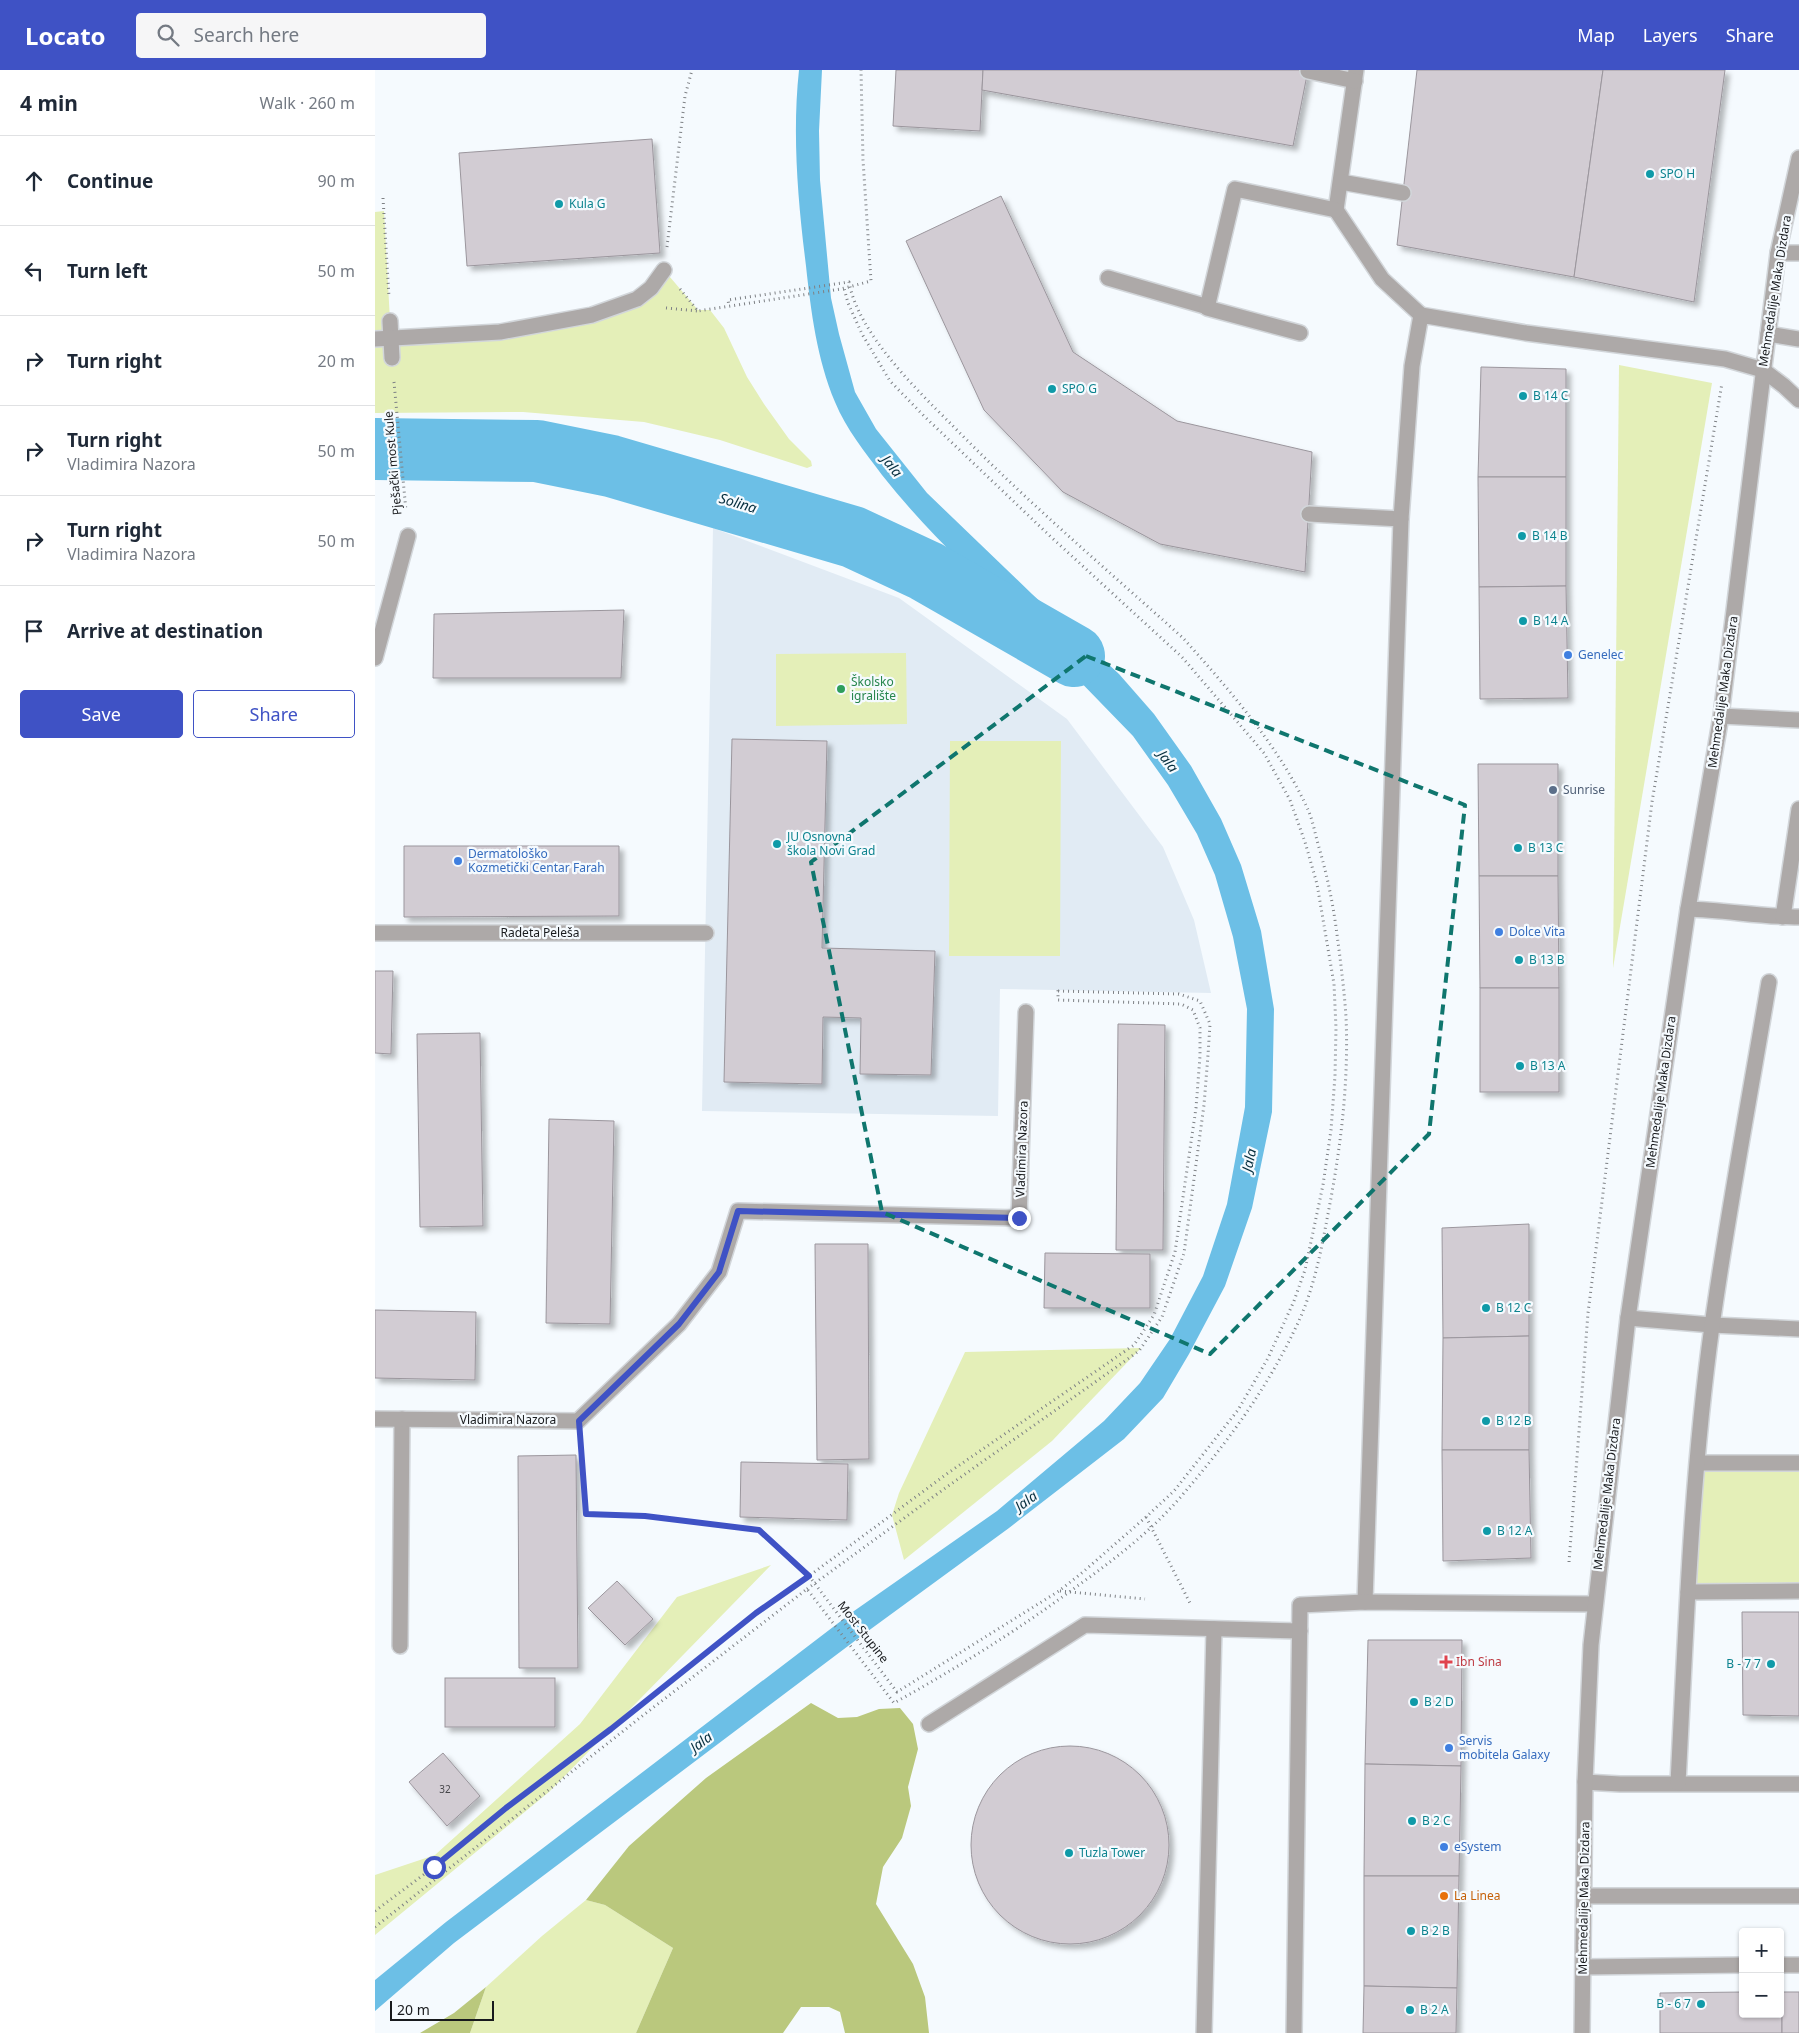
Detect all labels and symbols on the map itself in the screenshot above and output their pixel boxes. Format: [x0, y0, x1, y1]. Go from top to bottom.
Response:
place label: SPO H [1660, 165, 1695, 182]
marker: SPO H [1644, 168, 1656, 180]
place label: Kula G [569, 195, 606, 212]
marker: Kula G [553, 198, 565, 210]
street label: Mehmedalije Maka Dizdara [1754, 214, 1795, 368]
place label: SPO G [1062, 380, 1097, 397]
marker: SPO G [1046, 383, 1058, 395]
place label: B 14 C [1533, 387, 1569, 404]
marker: B 14 C [1517, 390, 1529, 402]
street label: Pješački most Kule [379, 410, 406, 516]
water label: Jala [876, 448, 907, 481]
water label: Solina [717, 488, 759, 517]
place label: B 14 B [1532, 527, 1568, 544]
marker: B 14 B [1516, 530, 1528, 542]
place label: B 14 A [1533, 612, 1569, 629]
marker: B 14 A [1517, 615, 1529, 627]
street label: Mehmedalije Maka Dizdara [1703, 615, 1742, 769]
place label: Genelec [1578, 646, 1624, 663]
marker: Genelec [1562, 649, 1574, 661]
place label: Školsko igralište [851, 673, 896, 704]
marker: Školsko igralište [835, 683, 847, 695]
water label: Jala [1152, 743, 1183, 776]
place label: Sunrise [1563, 781, 1605, 798]
marker: Sunrise [1547, 784, 1559, 796]
place label: JU Osnovna škola Novi Grad [786, 828, 875, 859]
marker: JU Osnovna škola Novi Grad [771, 838, 783, 850]
place label: B 13 C [1528, 839, 1564, 856]
marker: B 13 C [1512, 842, 1524, 854]
place label: Dermatološko Kozmetički Centar Farah [468, 845, 605, 876]
marker: Dermatološko Kozmetički Centar Farah [452, 855, 464, 867]
place label: Dolce Vita [1509, 923, 1565, 940]
street label: Radeta Peleša [501, 924, 579, 941]
marker: Dolce Vita [1493, 926, 1505, 938]
place label: B 13 B [1529, 951, 1565, 968]
marker: B 13 B [1513, 954, 1525, 966]
street label: Mehmedalije Maka Dizdara [1641, 1015, 1680, 1169]
place label: B 13 A [1530, 1057, 1566, 1074]
marker: B 13 A [1514, 1060, 1526, 1072]
street label: Vladimira Nazora [1011, 1100, 1032, 1198]
water label: Jala [1236, 1146, 1260, 1176]
route end [1008, 1207, 1031, 1230]
place label: B 12 C [1496, 1299, 1532, 1316]
marker: B 12 C [1480, 1302, 1492, 1314]
street label: Vladimira Nazora [460, 1411, 556, 1428]
place label: B 12 B [1496, 1412, 1532, 1429]
marker: B 12 B [1480, 1415, 1492, 1427]
street label: Mehmedalije Maka Dizdara [1589, 1417, 1624, 1571]
water label: Jala [1008, 1486, 1041, 1517]
place label: B 12 A [1497, 1522, 1533, 1539]
marker: B 12 A [1481, 1525, 1493, 1537]
street label: Most Stupine [834, 1597, 893, 1666]
place label: Ibn Sina [1456, 1653, 1502, 1670]
place label: B - 7 7 [1726, 1655, 1761, 1672]
marker: Ibn Sina [1440, 1656, 1452, 1668]
marker: B - 7 7 [1765, 1658, 1777, 1670]
place label: B 2 D [1424, 1693, 1454, 1710]
marker: B 2 D [1408, 1696, 1420, 1708]
water label: Jala [683, 1727, 716, 1758]
place label: Servis mobitela Galaxy [1459, 1732, 1551, 1763]
marker: Servis mobitela Galaxy [1443, 1742, 1455, 1754]
house number: 32 [439, 1782, 451, 1796]
place label: B 2 C [1422, 1812, 1451, 1829]
marker: B 2 C [1406, 1815, 1418, 1827]
street label: Mehmedalije Maka Dizdara [1574, 1821, 1593, 1975]
place label: eSystem [1454, 1838, 1502, 1855]
marker: eSystem [1438, 1841, 1450, 1853]
place label: Tuzla Tower [1079, 1844, 1145, 1861]
marker: Tuzla Tower [1063, 1847, 1075, 1859]
route start [423, 1856, 446, 1879]
place label: La Linea [1454, 1887, 1500, 1904]
marker: La Linea [1438, 1890, 1450, 1902]
place label: B 2 B [1421, 1922, 1450, 1939]
marker: B 2 B [1405, 1925, 1417, 1937]
place label: B - 6 7 [1656, 1995, 1691, 2012]
scale bar [390, 1998, 494, 2021]
marker: B - 6 7 [1695, 1998, 1707, 2010]
place label: B 2 A [1420, 2001, 1449, 2018]
marker: B 2 A [1404, 2004, 1416, 2016]

